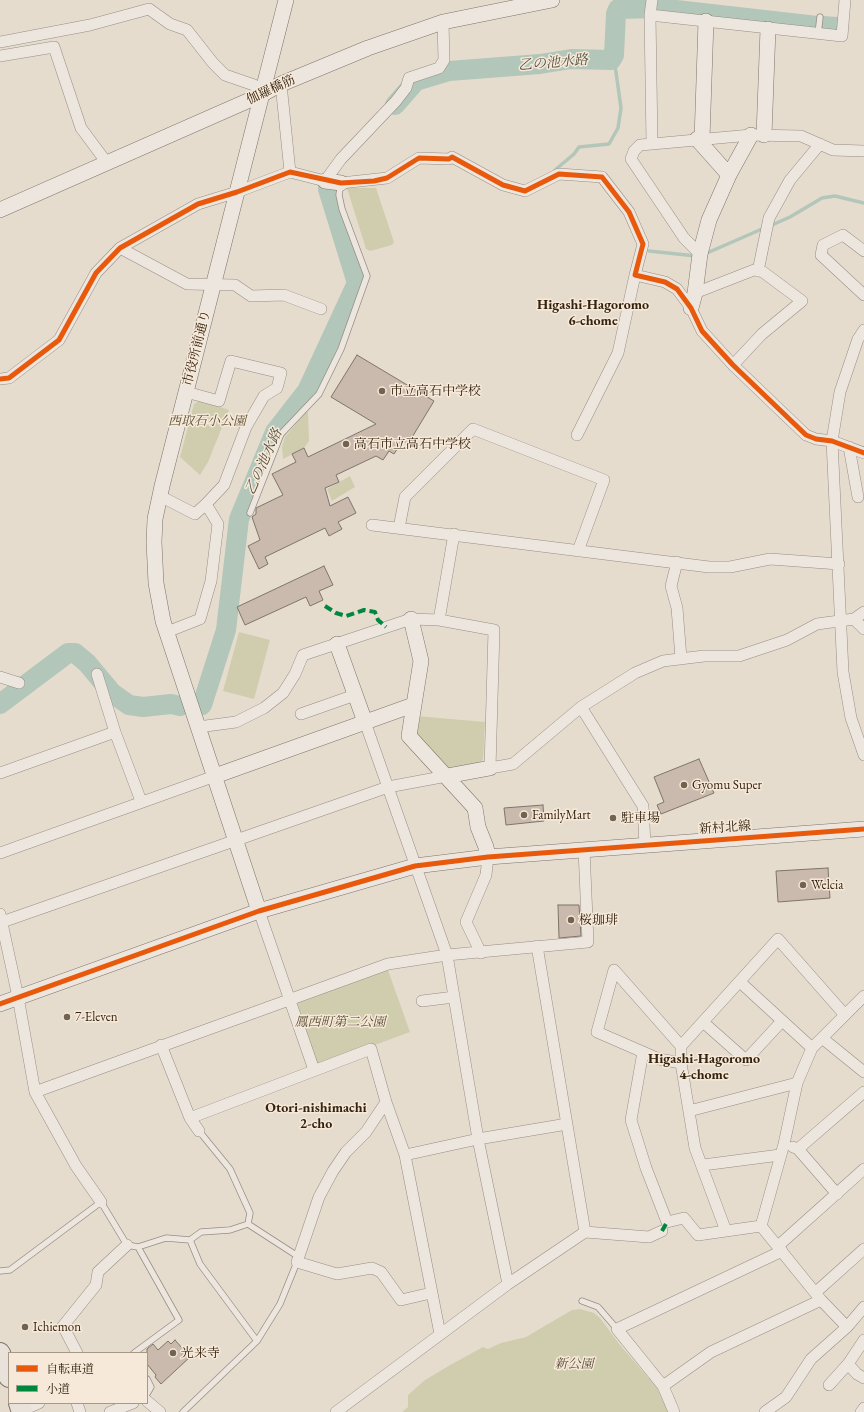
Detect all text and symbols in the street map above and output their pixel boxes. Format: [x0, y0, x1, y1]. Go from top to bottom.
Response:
water label: 乙の池水路 [517, 52, 589, 74]
street label: 伽羅橋筋 [244, 72, 298, 108]
district label: Higashi-Hagoromo 6-chome [537, 297, 649, 330]
street label: 市役所前通り [180, 308, 214, 388]
place label: 市立高石中学校 [390, 383, 481, 399]
marker: 市立高石中学校 [377, 386, 387, 396]
park label: 西取石小公園 [168, 413, 246, 429]
water label: 乙の池水路 [242, 427, 286, 497]
place label: 高石市立高石中学校 [354, 436, 471, 452]
marker: 高石市立高石中学校 [341, 439, 351, 449]
place label: Gyomu Super [692, 777, 762, 793]
marker: Gyomu Super [679, 780, 689, 790]
place label: FamilyMart [532, 807, 591, 823]
marker: FamilyMart [519, 810, 529, 820]
place label: 駐車場 [621, 810, 660, 826]
marker: 駐車場 [608, 813, 618, 823]
street label: 新村北線 [699, 818, 751, 838]
place label: Welcia [811, 877, 843, 893]
marker: Welcia [798, 880, 808, 890]
place label: 桜珈琲 [579, 912, 618, 928]
marker: 桜珈琲 [566, 915, 576, 925]
place label: 7-Eleven [75, 1009, 118, 1025]
marker: 7-Eleven [62, 1012, 72, 1022]
park label: 鳳西町第二公園 [295, 1014, 385, 1030]
district label: Higashi-Hagoromo 4-chome [648, 1051, 760, 1084]
district label: Otori-nishimachi 2-cho [265, 1100, 367, 1132]
place label: Ichiemon [33, 1319, 81, 1335]
marker: Ichiemon [20, 1322, 30, 1332]
place label: 光来寺 [181, 1345, 220, 1361]
marker: 光来寺 [168, 1348, 178, 1358]
legend [8, 1352, 148, 1404]
park label: 新公園 [555, 1356, 593, 1372]
text: 自転車道 [46, 1361, 94, 1377]
text: 小道 [46, 1381, 70, 1397]

